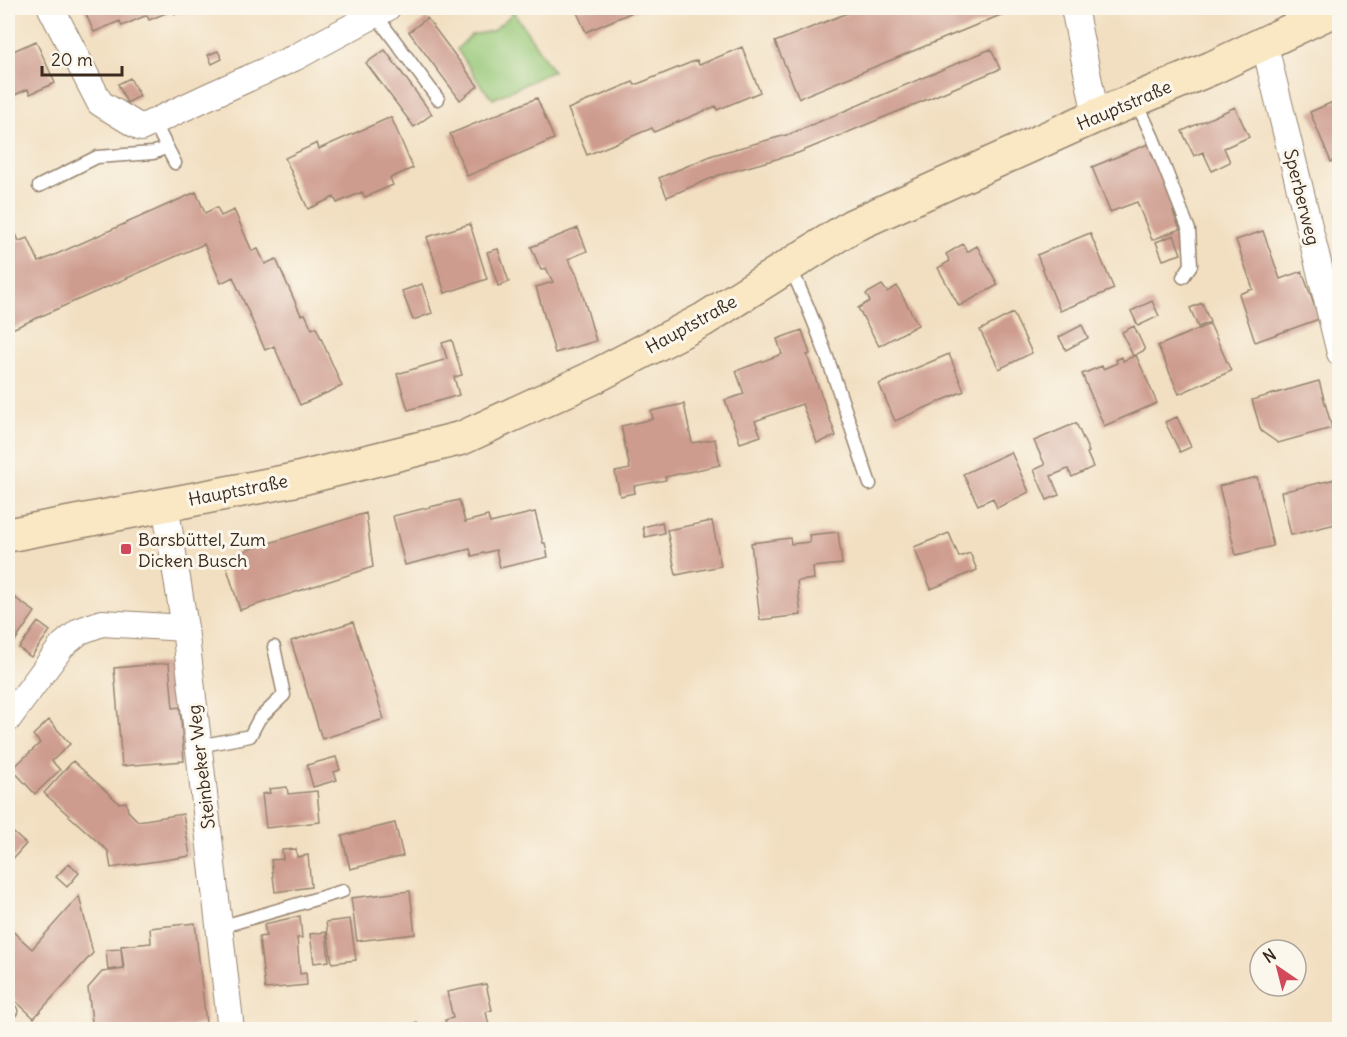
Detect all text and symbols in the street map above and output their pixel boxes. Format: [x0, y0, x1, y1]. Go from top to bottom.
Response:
scale bar [42, 39, 122, 77]
text: 20 m [51, 48, 93, 71]
street label: Hauptstraße [1073, 75, 1175, 135]
street label: Sperberweg [1279, 147, 1325, 247]
street label: Hauptstraße [641, 289, 741, 359]
street label: Hauptstraße [186, 469, 290, 511]
place label: Barsbüttel, Zum Dicken Busch [138, 528, 266, 572]
marker: Barsbüttel, Zum Dicken Busch [119, 542, 133, 556]
street label: Steinbeker Weg [182, 703, 220, 831]
north arrow [1248, 938, 1308, 998]
text: N [1259, 944, 1280, 967]

